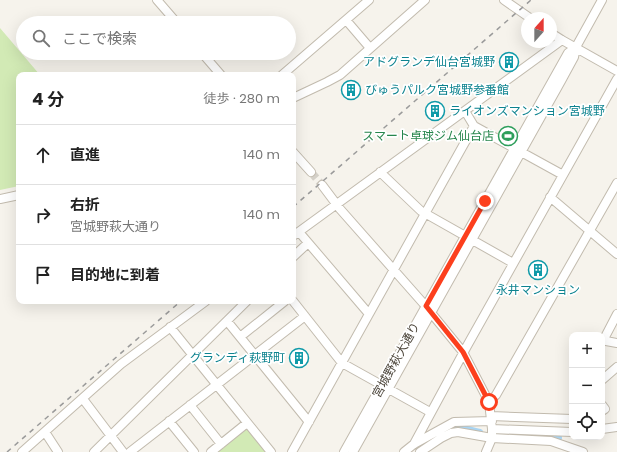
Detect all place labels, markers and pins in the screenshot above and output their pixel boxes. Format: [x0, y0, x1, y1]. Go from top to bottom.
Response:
building icon: アドグランデ仙台宮城野 [498, 51, 520, 73]
place label: アドグランデ仙台宮城野 [363, 53, 495, 70]
building icon: びゅうパルク宮城野参番館 [340, 79, 362, 101]
place label: びゅうパルク宮城野参番館 [365, 81, 509, 98]
building icon: ライオンズマンション宮城野 [424, 100, 446, 122]
place label: ライオンズマンション宮城野 [449, 102, 605, 119]
sports icon: スマート卓球ジム仙台店 [497, 125, 519, 147]
place label: スマート卓球ジム仙台店 [362, 127, 494, 144]
building icon: 永井マンション [527, 259, 549, 281]
place label: 永井マンション [496, 281, 580, 298]
building icon: グランディ萩野町 [288, 347, 310, 369]
place label: グランディ萩野町 [190, 349, 285, 366]

